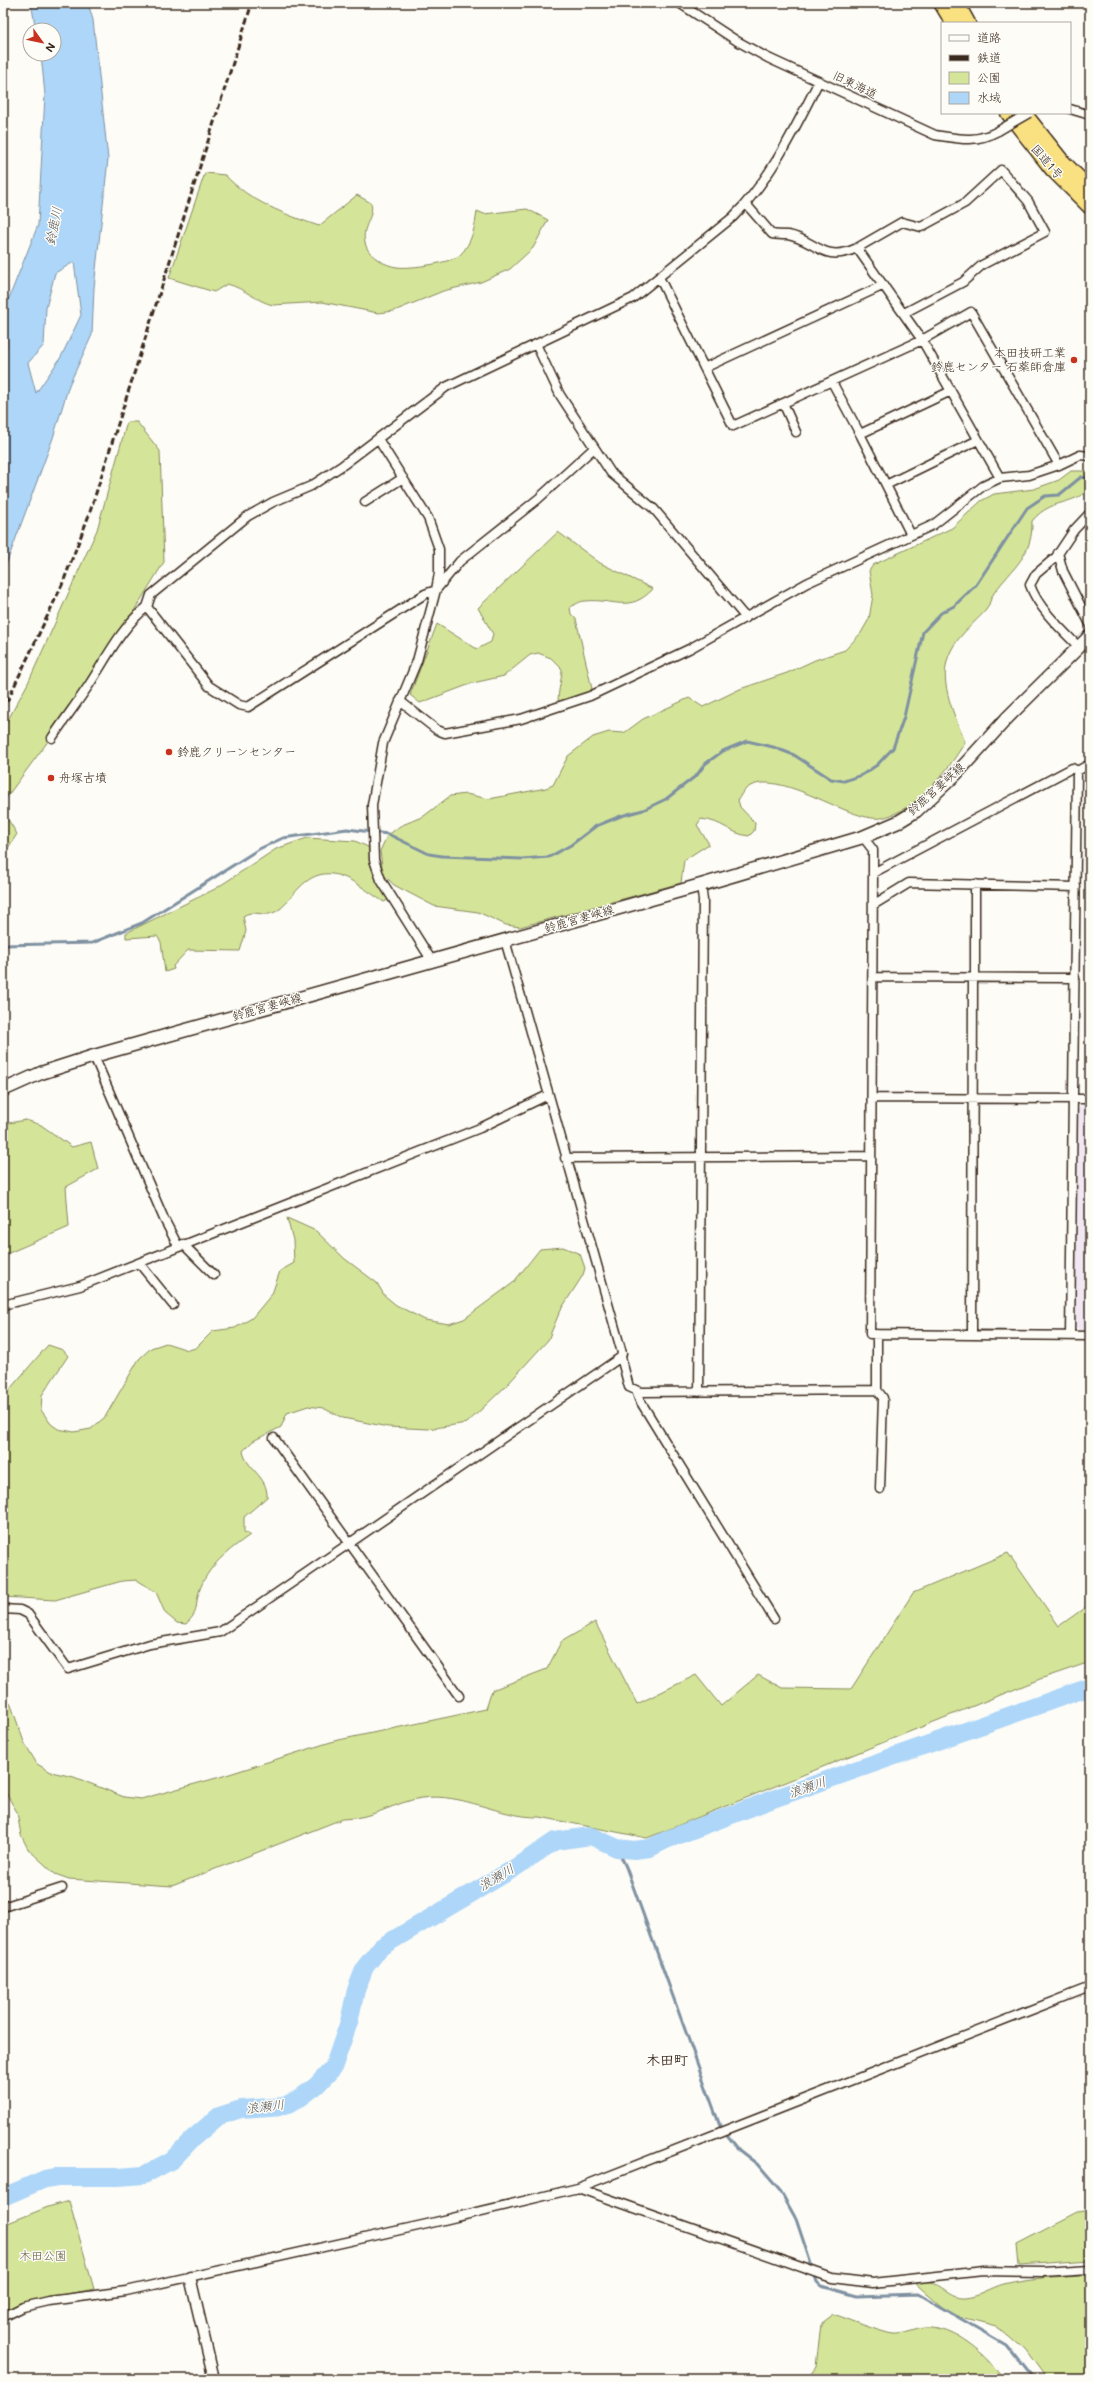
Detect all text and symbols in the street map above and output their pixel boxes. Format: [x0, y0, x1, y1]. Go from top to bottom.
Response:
north arrow [22, 22, 62, 62]
legend [941, 22, 1071, 114]
text: 道路 [977, 29, 1001, 45]
text: N [42, 40, 59, 55]
text: 鉄道 [977, 49, 1001, 65]
street label: 旧東海道 [830, 66, 881, 102]
text: 公園 [977, 69, 1001, 85]
text: 水域 [977, 89, 1001, 105]
street label: 国道1号 [1028, 140, 1067, 182]
water label: 鈴鹿川 [40, 205, 65, 247]
place label: 本田技研工業 鈴鹿センター 石薬師倉庫 [931, 344, 1066, 374]
marker: 本田技研工業 鈴鹿センター 石薬師倉庫 [1069, 355, 1079, 365]
place label: 鈴鹿クリーンセンター [177, 743, 296, 759]
marker: 鈴鹿クリーンセンター [164, 747, 174, 757]
street label: 鈴鹿宮妻峡線 [903, 758, 967, 818]
place label: 舟塚古墳 [59, 769, 107, 785]
marker: 舟塚古墳 [46, 773, 56, 783]
street label: 鈴鹿宮妻峡線 [542, 900, 616, 936]
street label: 鈴鹿宮妻峡線 [230, 988, 304, 1024]
water label: 浪瀬川 [786, 1772, 828, 1801]
water label: 浪瀬川 [475, 1859, 517, 1894]
district label: 木田町 [646, 2050, 688, 2069]
water label: 浪瀬川 [245, 2095, 285, 2116]
park label: 木田公園 [19, 2247, 67, 2263]

